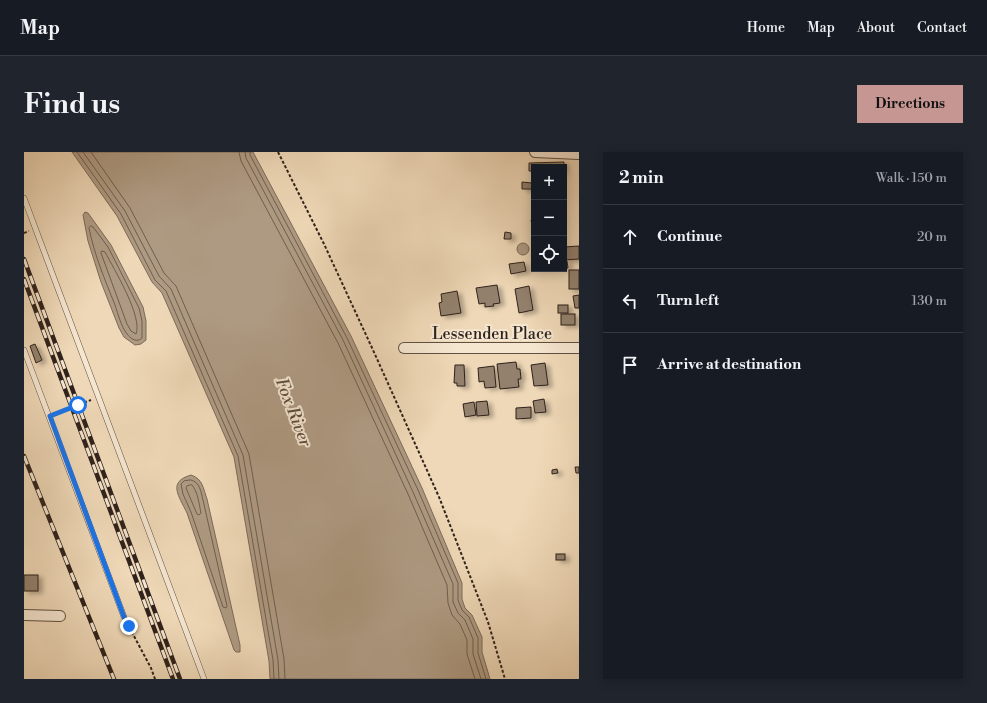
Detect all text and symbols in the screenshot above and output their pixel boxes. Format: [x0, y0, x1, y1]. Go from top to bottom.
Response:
text: Map [20, 16, 60, 40]
text: Home [747, 19, 785, 37]
text: Map [807, 19, 835, 37]
text: About [857, 19, 895, 37]
text: Contact [917, 19, 967, 37]
button: Directions [857, 85, 963, 123]
text: Find us [24, 87, 120, 122]
map controls [531, 164, 567, 272]
button: + [531, 164, 567, 200]
text: 2 min [619, 167, 664, 189]
text: Walk · 150 m [876, 170, 947, 186]
button: − [531, 200, 567, 236]
icon: ahead [619, 226, 641, 248]
text: Continue [657, 227, 722, 246]
text: 20 m [917, 229, 947, 245]
button: locate [531, 236, 567, 272]
icon: left [619, 290, 641, 312]
text: Turn left [657, 291, 719, 310]
text: 130 m [912, 293, 947, 309]
street label: Lessenden Place [432, 324, 552, 344]
icon: arrive [619, 354, 641, 376]
text: Arrive at destination [657, 355, 801, 374]
water label: Fox River [270, 375, 317, 451]
route start [69, 396, 87, 414]
route end [120, 617, 138, 635]

